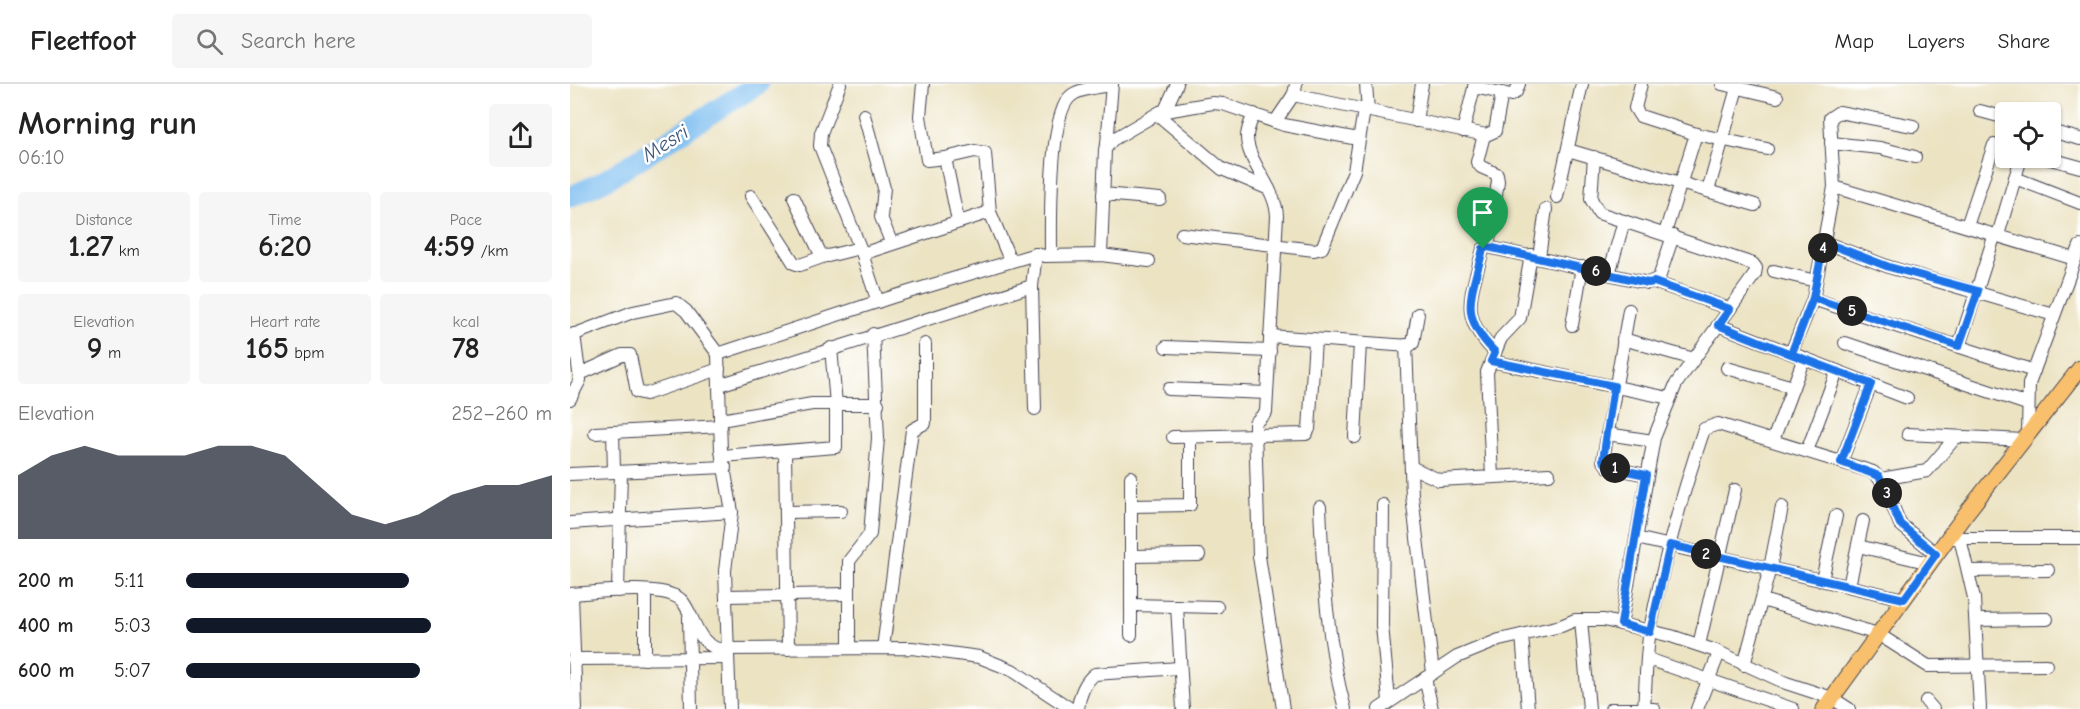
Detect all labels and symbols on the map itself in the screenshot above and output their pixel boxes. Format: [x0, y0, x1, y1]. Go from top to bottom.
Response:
water label: Mesri [637, 119, 693, 167]
pin [1457, 187, 1508, 249]
pin: 4 [1808, 233, 1838, 263]
pin: 6 [1581, 256, 1611, 286]
pin: 5 [1837, 296, 1867, 326]
pin: 1 [1600, 453, 1630, 483]
pin: 3 [1872, 478, 1902, 508]
pin: 2 [1691, 539, 1721, 569]

